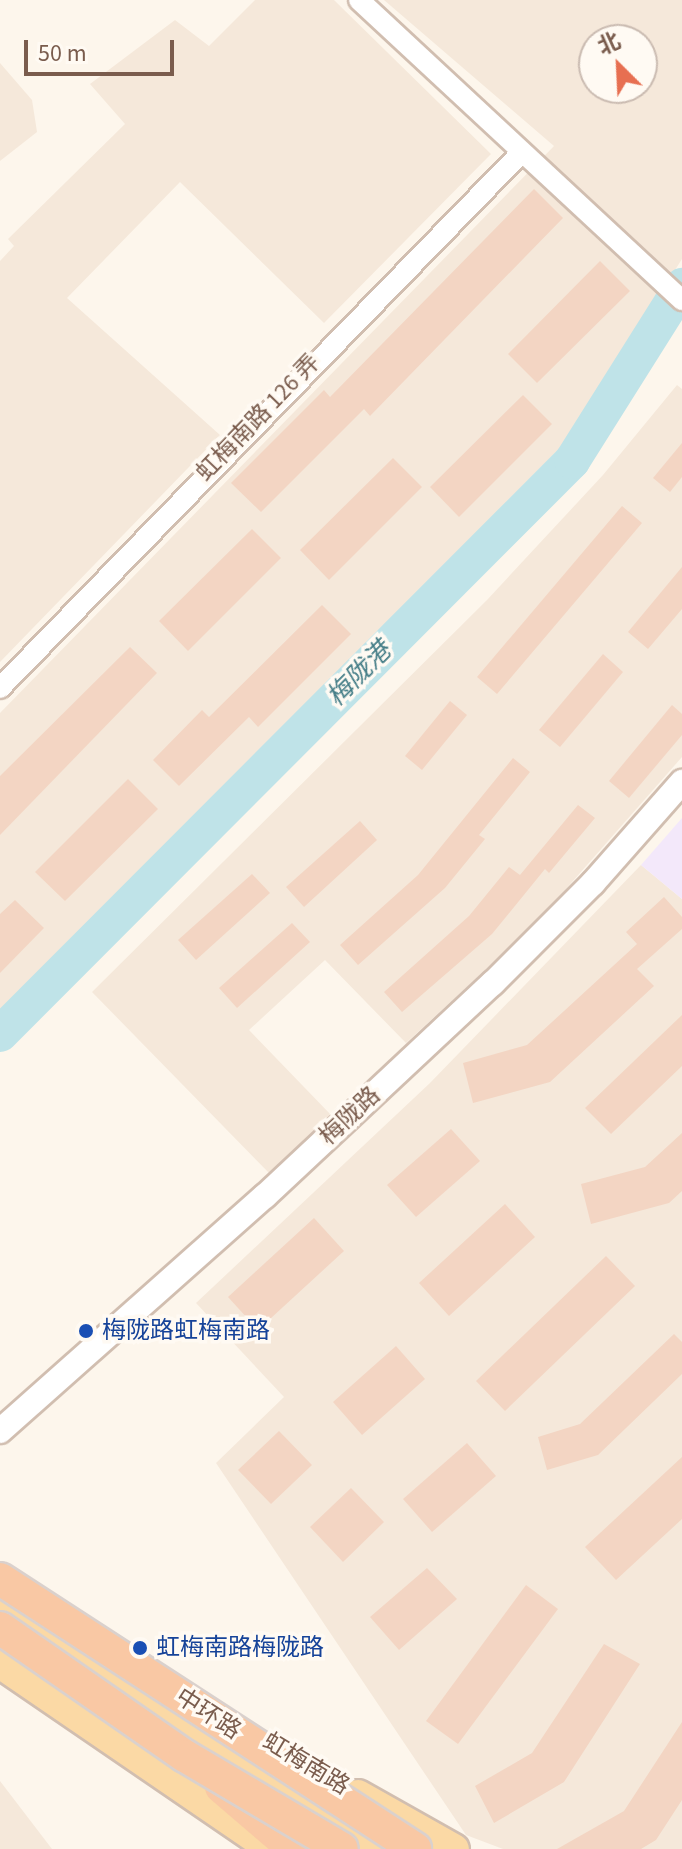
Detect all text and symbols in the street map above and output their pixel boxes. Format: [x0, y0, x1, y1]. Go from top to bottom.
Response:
scale bar [28, 24, 178, 74]
north arrow [578, 24, 658, 104]
text: 北 [592, 25, 626, 63]
text: 50 m [38, 36, 87, 71]
street label: 虹梅南路 126 弄 [190, 349, 326, 487]
water label: 梅陇港 [320, 635, 398, 713]
street label: 梅陇路 [314, 1081, 386, 1151]
place label: 梅陇路虹梅南路 [102, 1317, 270, 1345]
marker: 梅陇路虹梅南路 [77, 1322, 95, 1340]
place label: 虹梅南路梅陇路 [156, 1634, 324, 1662]
marker: 虹梅南路梅陇路 [131, 1639, 149, 1657]
street label: 中环路 [170, 1682, 246, 1746]
street label: 虹梅南路 [257, 1727, 355, 1801]

